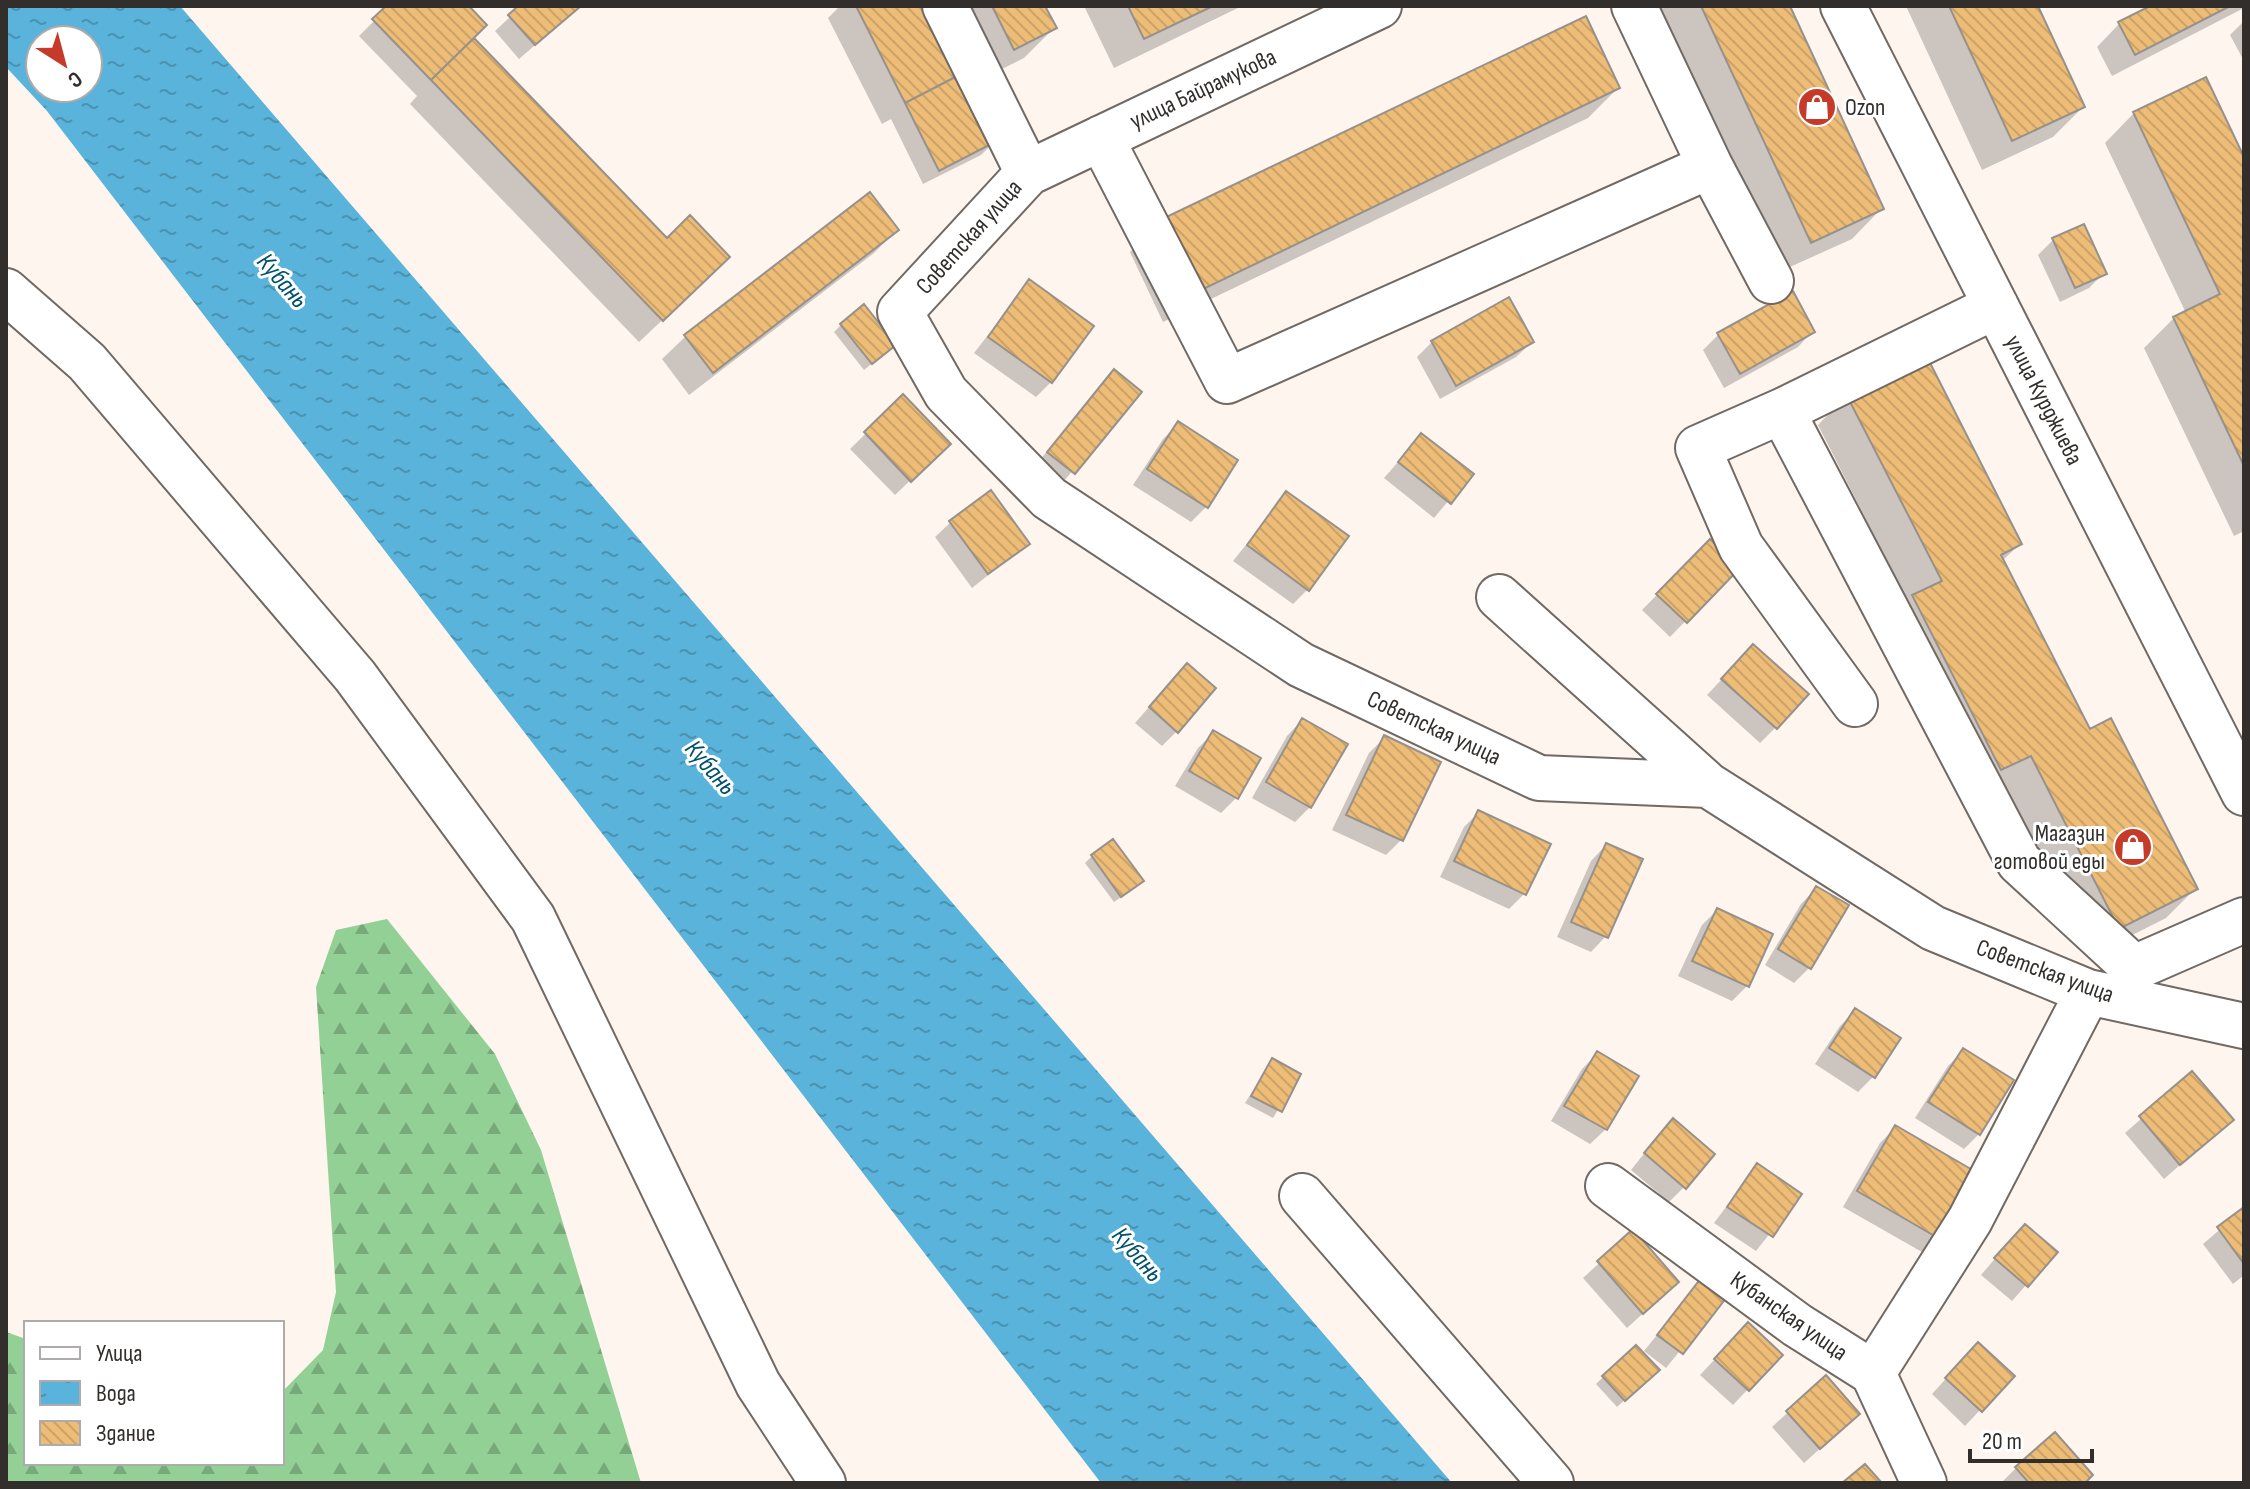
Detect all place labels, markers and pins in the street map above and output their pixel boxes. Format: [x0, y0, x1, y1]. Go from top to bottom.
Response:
shop icon: Ozon [1796, 86, 1838, 128]
place label: Ozon [1845, 93, 1885, 122]
place label: Магазин готовой еды [1994, 819, 2105, 876]
shop icon: Магазин готовой еды [2112, 826, 2154, 868]

